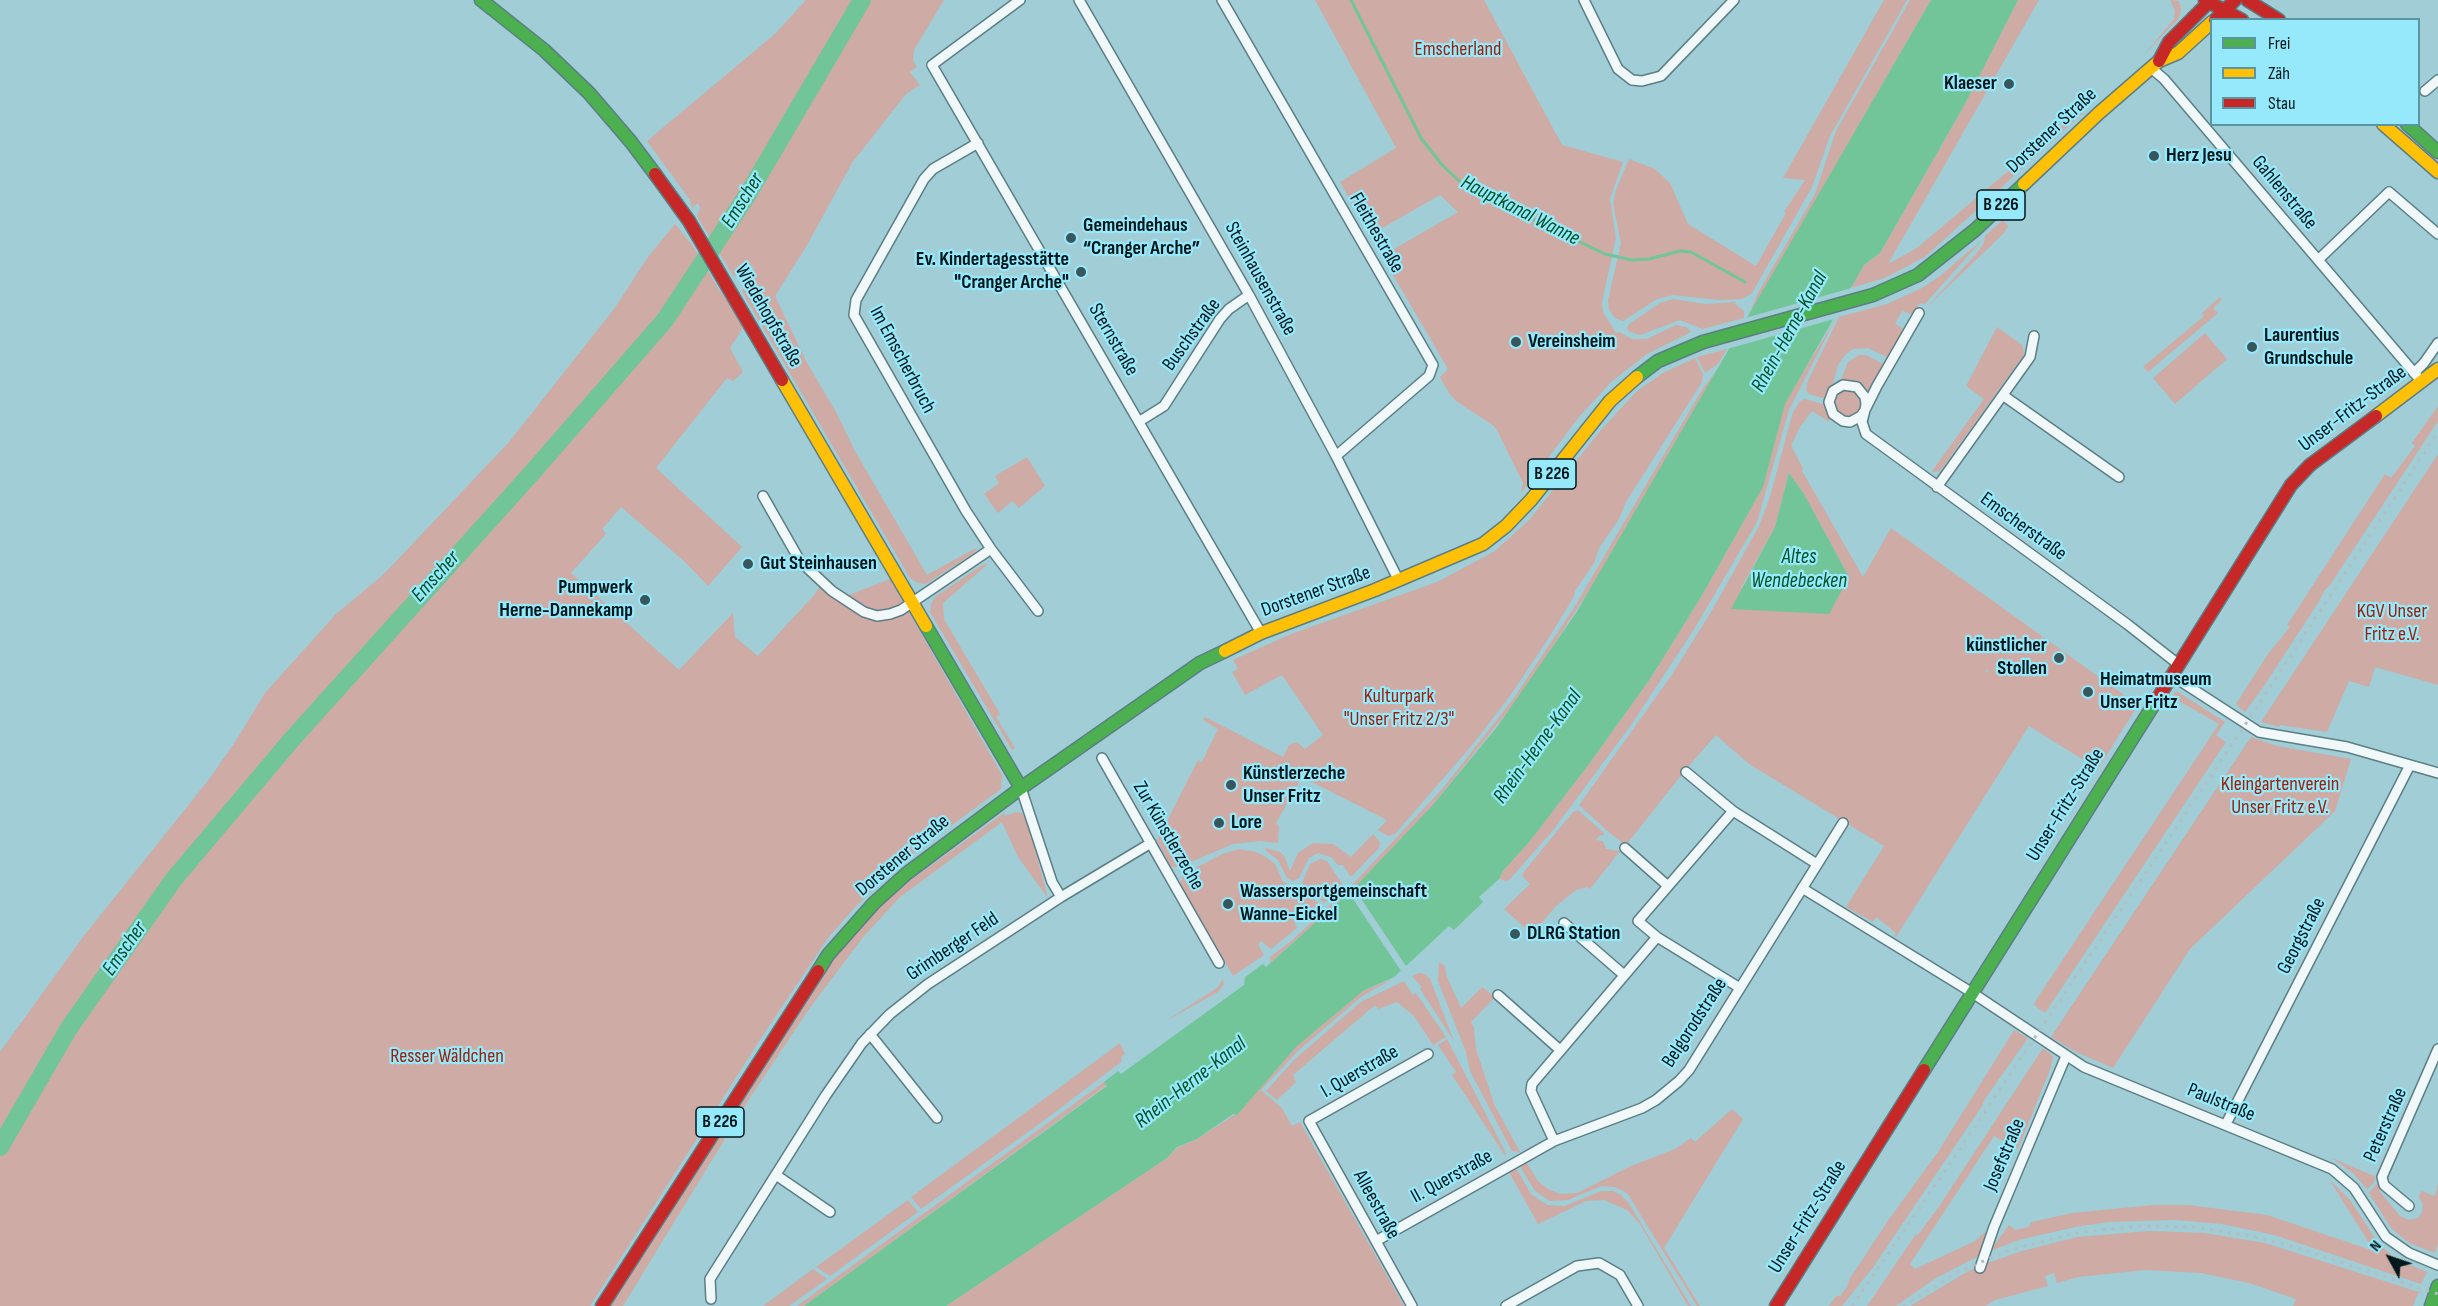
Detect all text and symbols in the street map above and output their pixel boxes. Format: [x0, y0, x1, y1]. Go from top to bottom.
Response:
legend [2210, 18, 2420, 126]
text: Frei [2268, 33, 2290, 54]
park label: Emscherland [1415, 38, 1501, 62]
text: Zäh [2268, 63, 2290, 84]
place label: Klaeser [1944, 72, 1997, 96]
marker: Klaeser [2002, 77, 2016, 91]
street label: Dorstener Straße [2002, 83, 2102, 179]
text: Stau [2268, 93, 2296, 114]
place label: Herz Jesu [2166, 144, 2232, 168]
marker: Herz Jesu [2147, 149, 2161, 163]
street label: Gahlenstraße [2246, 151, 2322, 235]
water label: Emscher [716, 169, 770, 233]
water label: Hauptkanal Wanne [1456, 170, 1584, 252]
street label: Fleithestraße [1343, 189, 1409, 277]
road number: B 226 [1977, 190, 2025, 220]
place label: Gemeindehaus “Cranger Arche” [1083, 214, 1200, 261]
street label: Steinhausenstraße [1219, 218, 1301, 340]
marker: Gemeindehaus “Cranger Arche” [1064, 231, 1078, 245]
place label: Ev. Kindertagesstätte "Cranger Arche" [916, 248, 1069, 295]
street label: Wiedehopfstraße [729, 260, 807, 372]
marker: Ev. Kindertagesstätte "Cranger Arche" [1074, 265, 1088, 279]
water label: Rhein-Herne-Kanal [1746, 267, 1834, 397]
street label: Buschstraße [1158, 294, 1226, 376]
street label: Sternstraße [1083, 299, 1143, 381]
street label: Im Emscherbruch [864, 302, 940, 418]
place label: Laurentius Grundschule [2264, 324, 2353, 371]
place label: Vereinsheim [1528, 330, 1616, 354]
marker: Vereinsheim [1509, 335, 1523, 349]
marker: Laurentius Grundschule [2245, 340, 2259, 354]
street label: Unser-Fritz-Straße [2294, 361, 2412, 457]
road number: B 226 [1528, 459, 1576, 489]
street label: Emscherstraße [1975, 488, 2071, 566]
water label: Altes Wendebecken [1751, 545, 1847, 595]
water label: Emscher [407, 546, 465, 608]
place label: Gut Steinhausen [760, 552, 877, 576]
marker: Gut Steinhausen [741, 557, 755, 571]
street label: Dorstener Straße [1258, 561, 1374, 623]
place label: Pumpwerk Herne-Dannekamp [499, 576, 633, 623]
marker: Pumpwerk Herne-Dannekamp [638, 593, 652, 607]
park label: KGV Unser Fritz e.V. [2357, 600, 2427, 647]
place label: künstlicher Stollen [1966, 634, 2047, 681]
marker: künstlicher Stollen [2052, 651, 2066, 665]
place label: Heimatmuseum Unser Fritz [2100, 668, 2212, 715]
park label: Kulturpark "Unser Fritz 2/3" [1344, 685, 1454, 732]
water label: Rhein-Herne-Kanal [1488, 685, 1588, 809]
marker: Heimatmuseum Unser Fritz [2081, 685, 2095, 699]
street label: Unser-Fritz-Straße [2022, 744, 2110, 866]
place label: Künstlerzeche Unser Fritz [1243, 762, 1345, 809]
park label: Kleingartenverein Unser Fritz e.V. [2221, 773, 2339, 820]
street label: Zur Künstlerzeche [1127, 777, 1209, 895]
marker: Künstlerzeche Unser Fritz [1224, 778, 1238, 792]
street label: Dorstener Straße [851, 810, 955, 902]
place label: Lore [1231, 811, 1262, 835]
marker: Lore [1212, 816, 1226, 830]
place label: Wassersportgemeinschaft Wanne-Eickel [1240, 880, 1427, 927]
street label: Georgstraße [2273, 894, 2331, 978]
marker: Wassersportgemeinschaft Wanne-Eickel [1221, 897, 1235, 911]
street label: Grimberger Feld [902, 907, 1004, 987]
water label: Emscher [97, 917, 153, 981]
place label: DLRG Station [1527, 922, 1621, 946]
marker: DLRG Station [1508, 927, 1522, 941]
street label: Belgorodstraße [1657, 974, 1733, 1072]
water label: Rhein-Herne-Kanal [1130, 1032, 1252, 1134]
street label: I. Querstraße [1317, 1040, 1403, 1104]
park label: Resser Wäldchen [390, 1045, 504, 1069]
street label: Paulstraße [2184, 1079, 2258, 1127]
street label: Peterstraße [2359, 1084, 2413, 1166]
road number: B 226 [696, 1107, 744, 1137]
street label: Josefstraße [1979, 1115, 2031, 1195]
street label: II. Querstraße [1407, 1145, 1497, 1209]
street label: Unser-Fritz-Straße [1764, 1156, 1852, 1278]
street label: Alleestraße [1347, 1166, 1405, 1244]
north arrow [2360, 1228, 2420, 1288]
text: N [2366, 1237, 2386, 1255]

